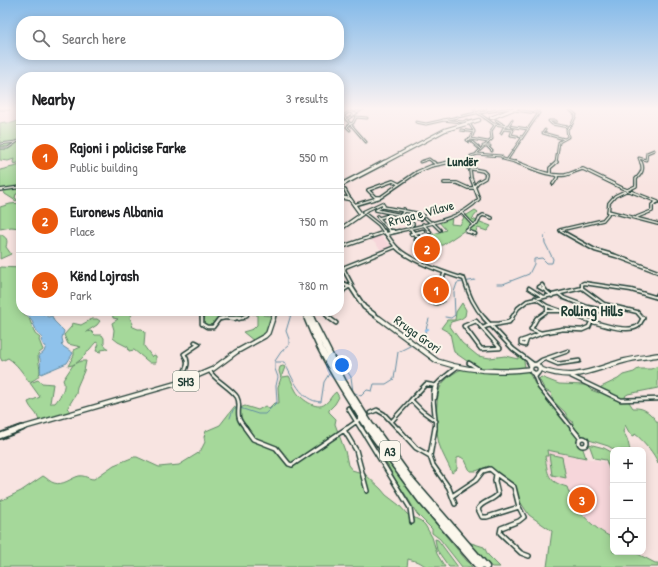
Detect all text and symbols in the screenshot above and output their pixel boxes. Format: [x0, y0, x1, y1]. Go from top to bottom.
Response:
search box [16, 16, 344, 60]
icon: search [30, 27, 52, 49]
text: Search here [62, 28, 126, 49]
text: Nearby [32, 87, 75, 110]
text: 3 results [286, 89, 328, 107]
text: Rajoni i policise Farke [70, 137, 186, 158]
text: 1 [43, 148, 47, 166]
text: 550 m [299, 148, 328, 166]
district label: Lundër [447, 152, 480, 170]
text: Public building [70, 158, 138, 176]
street label: Rruga e Vilave [386, 196, 456, 230]
text: Euronews Albania [70, 201, 163, 222]
text: 2 [42, 212, 48, 230]
text: 750 m [298, 212, 328, 230]
text: Place [70, 222, 95, 240]
pin: 2 [414, 234, 440, 264]
text: Kënd Lojrash [70, 265, 139, 286]
pin: 1 [423, 275, 449, 305]
text: 3 [42, 276, 48, 294]
text: 780 m [298, 276, 328, 294]
text: Park [70, 286, 92, 304]
district label: Rolling Hills [561, 300, 623, 322]
street label: Rruga Grori [391, 311, 445, 357]
your location [332, 355, 352, 375]
road number: SH3 [173, 371, 199, 391]
road number: A3 [380, 441, 400, 461]
map controls [610, 447, 646, 555]
button: + [610, 447, 646, 483]
button: − [610, 483, 646, 519]
pin: 3 [569, 485, 595, 515]
button: locate [610, 519, 646, 555]

